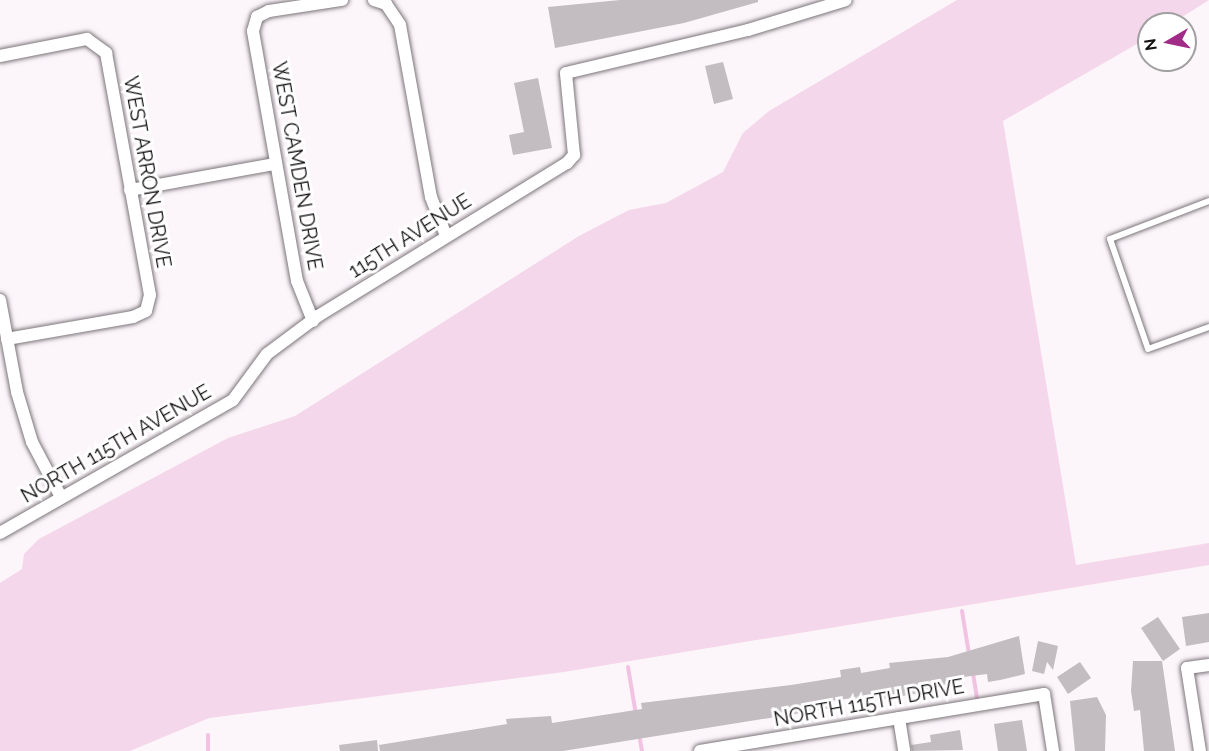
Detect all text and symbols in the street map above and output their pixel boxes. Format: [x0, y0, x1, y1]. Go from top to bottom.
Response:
north arrow [1137, 12, 1197, 72]
text: N [1140, 37, 1161, 52]
street label: WEST CAMDEN DRIVE [267, 59, 327, 273]
street label: WEST ARRON DRIVE [118, 74, 176, 270]
street label: 115TH AVENUE [344, 189, 476, 283]
street label: NORTH 115TH AVENUE [17, 380, 215, 508]
street label: NORTH 115TH DRIVE [772, 674, 966, 732]

